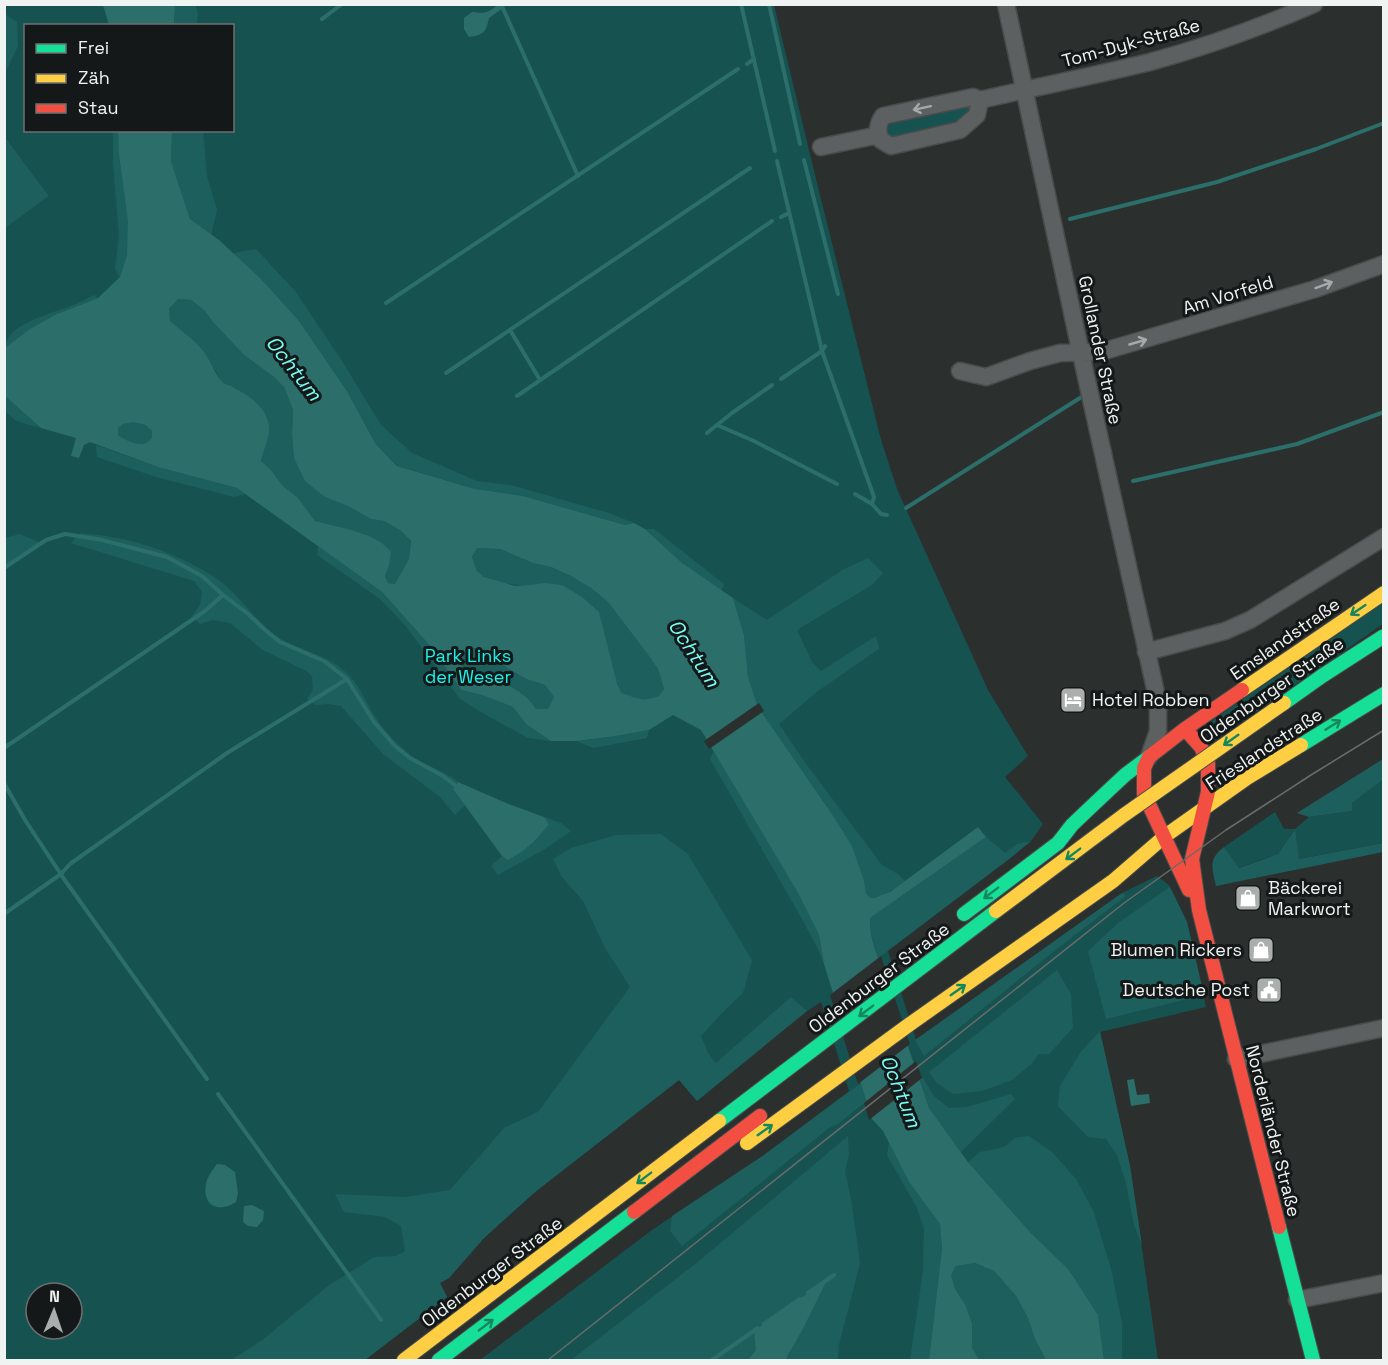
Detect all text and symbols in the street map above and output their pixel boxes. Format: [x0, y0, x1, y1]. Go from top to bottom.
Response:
street label: Tom-Dyk-Straße [1059, 13, 1202, 72]
legend [24, 24, 234, 132]
text: Frei [78, 36, 109, 59]
text: Zäh [78, 66, 110, 89]
text: Stau [78, 96, 118, 119]
one-way arrow [913, 103, 933, 114]
street label: Am Vorfeld [1180, 270, 1276, 319]
street label: Grollander Straße [1073, 273, 1127, 426]
one-way arrow [1315, 279, 1333, 290]
water label: Ochtum [260, 330, 328, 407]
one-way arrow [1128, 336, 1147, 347]
street label: Emslandstraße [1225, 592, 1344, 685]
one-way arrow [1351, 604, 1367, 616]
water label: Ochtum [662, 614, 726, 693]
street label: Oldenburger Straße [1195, 631, 1348, 748]
park label: Park Links der Weser [425, 644, 512, 688]
hotel icon: Hotel Robben [1058, 685, 1088, 715]
place label: Hotel Robben [1092, 688, 1210, 711]
street label: Frieslandstraße [1201, 702, 1327, 795]
one-way arrow [1324, 718, 1341, 730]
one-way arrow [1223, 734, 1240, 746]
one-way arrow [1065, 847, 1081, 860]
place label: Bäckerei Markwort [1268, 876, 1351, 920]
shop icon: Bäckerei Markwort [1233, 883, 1263, 913]
one-way arrow [984, 886, 1000, 899]
street label: Oldenburger Straße [804, 917, 954, 1038]
shop icon: Blumen Rickers [1246, 935, 1276, 965]
place label: Blumen Rickers [1110, 938, 1242, 961]
public building icon: Deutsche Post [1254, 975, 1284, 1005]
place label: Deutsche Post [1122, 978, 1250, 1001]
one-way arrow [950, 984, 966, 996]
one-way arrow [858, 1004, 874, 1017]
street label: Norderländer Straße [1241, 1043, 1306, 1219]
water label: Ochtum [875, 1051, 928, 1132]
one-way arrow [757, 1124, 773, 1136]
one-way arrow [637, 1172, 653, 1185]
street label: Oldenburger Straße [417, 1211, 567, 1332]
north arrow [24, 1281, 84, 1341]
text: N [49, 1286, 60, 1307]
one-way arrow [477, 1319, 493, 1332]

